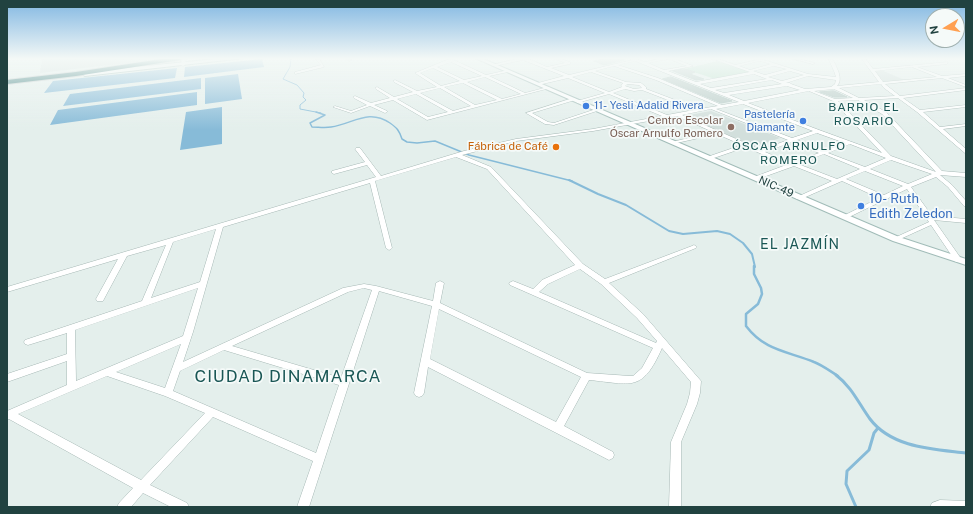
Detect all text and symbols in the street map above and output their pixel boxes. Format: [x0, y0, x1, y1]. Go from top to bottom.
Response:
north arrow [925, 8, 965, 48]
text: N [928, 25, 941, 35]
place label: 11- Yesli Adalid Rivera [594, 99, 704, 113]
district label: BARRIO EL ROSARIO [828, 100, 900, 128]
marker: 11- Yesli Adalid Rivera [581, 101, 591, 111]
place label: Pastelería Diamante [744, 108, 795, 134]
place label: Centro Escolar Óscar Arnulfo Romero [610, 114, 723, 140]
marker: Pastelería Diamante [798, 116, 808, 126]
marker: Centro Escolar Óscar Arnulfo Romero [726, 122, 736, 132]
district label: ÓSCAR ARNULFO ROMERO [732, 139, 846, 167]
place label: Fábrica de Café [468, 140, 548, 154]
marker: Fábrica de Café [551, 142, 561, 152]
street label: NIC-49 [756, 173, 796, 201]
place label: 10- Ruth Edith Zeledon [869, 191, 953, 222]
marker: 10- Ruth Edith Zeledon [856, 201, 866, 211]
district label: EL JAZMÍN [760, 237, 840, 253]
district label: CIUDAD DINAMARCA [194, 367, 382, 387]

